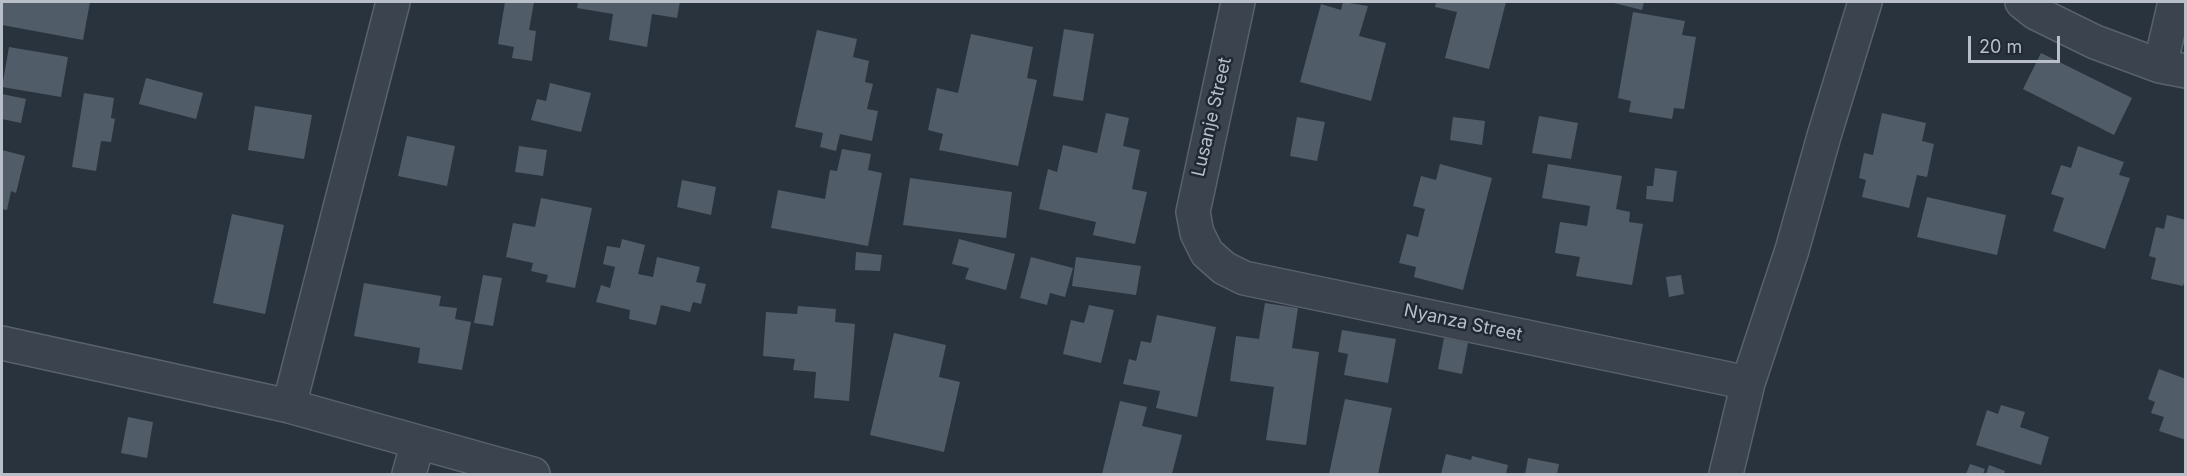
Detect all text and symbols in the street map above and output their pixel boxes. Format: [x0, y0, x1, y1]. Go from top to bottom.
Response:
scale bar [1971, 24, 2062, 62]
text: 20 m [1979, 36, 2022, 57]
street label: Lusanje Street [1188, 55, 1236, 179]
street label: Nyanza Street [1402, 300, 1524, 346]

